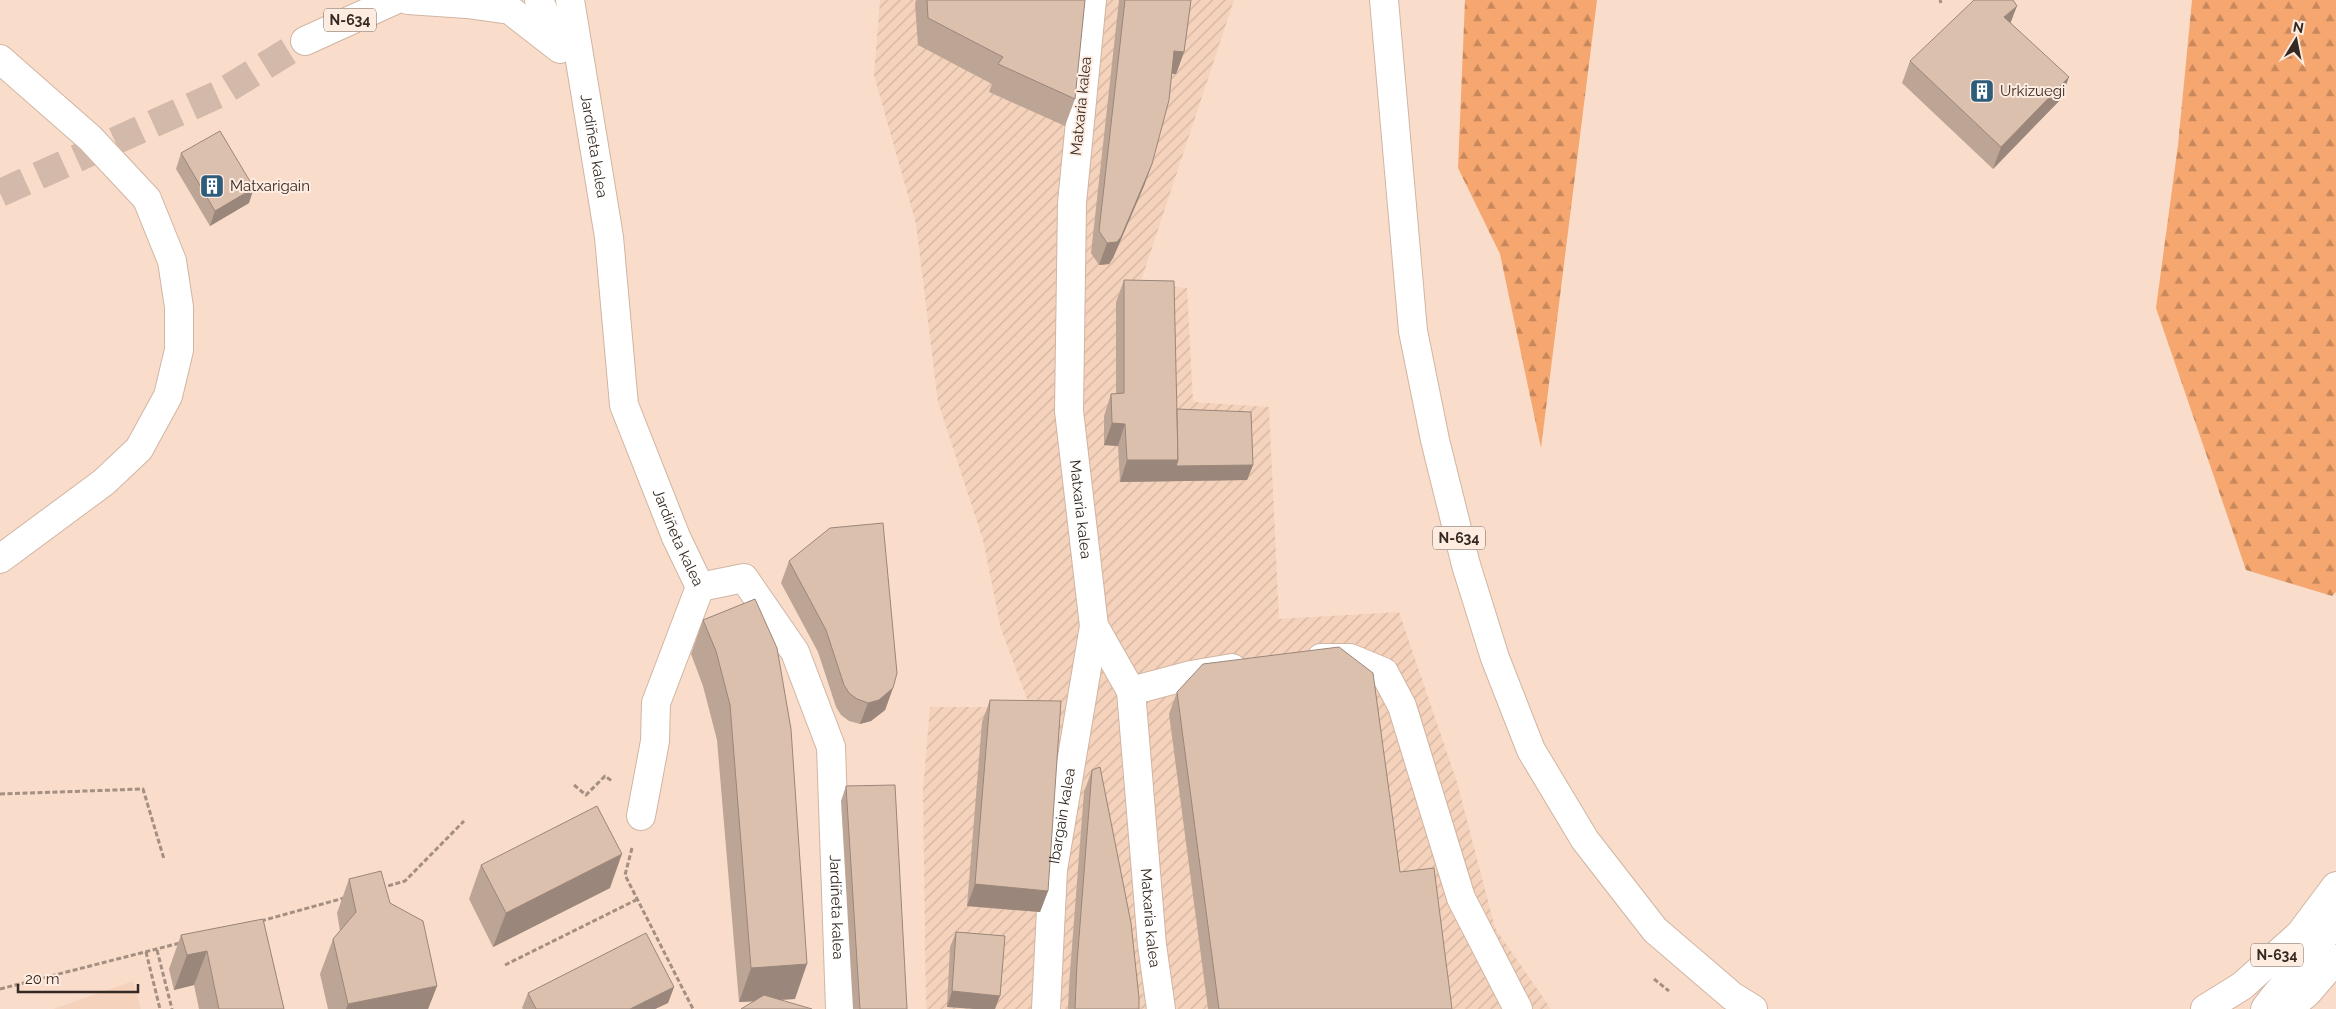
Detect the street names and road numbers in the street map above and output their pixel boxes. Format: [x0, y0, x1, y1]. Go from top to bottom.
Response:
road number: N-634 [324, 8, 376, 32]
street label: Matxaria kalea [1067, 56, 1095, 156]
street label: Jardiñeta kalea [577, 93, 611, 199]
street label: Matxaria kalea [1066, 459, 1095, 560]
street label: Jardiñeta kalea [649, 486, 707, 589]
road number: N-634 [1433, 526, 1485, 550]
street label: Ibargain kalea [1045, 767, 1079, 865]
street label: Jardiñeta kalea [826, 855, 847, 960]
street label: Matxaria kalea [1137, 868, 1164, 969]
road number: N-634 [2251, 944, 2303, 966]

